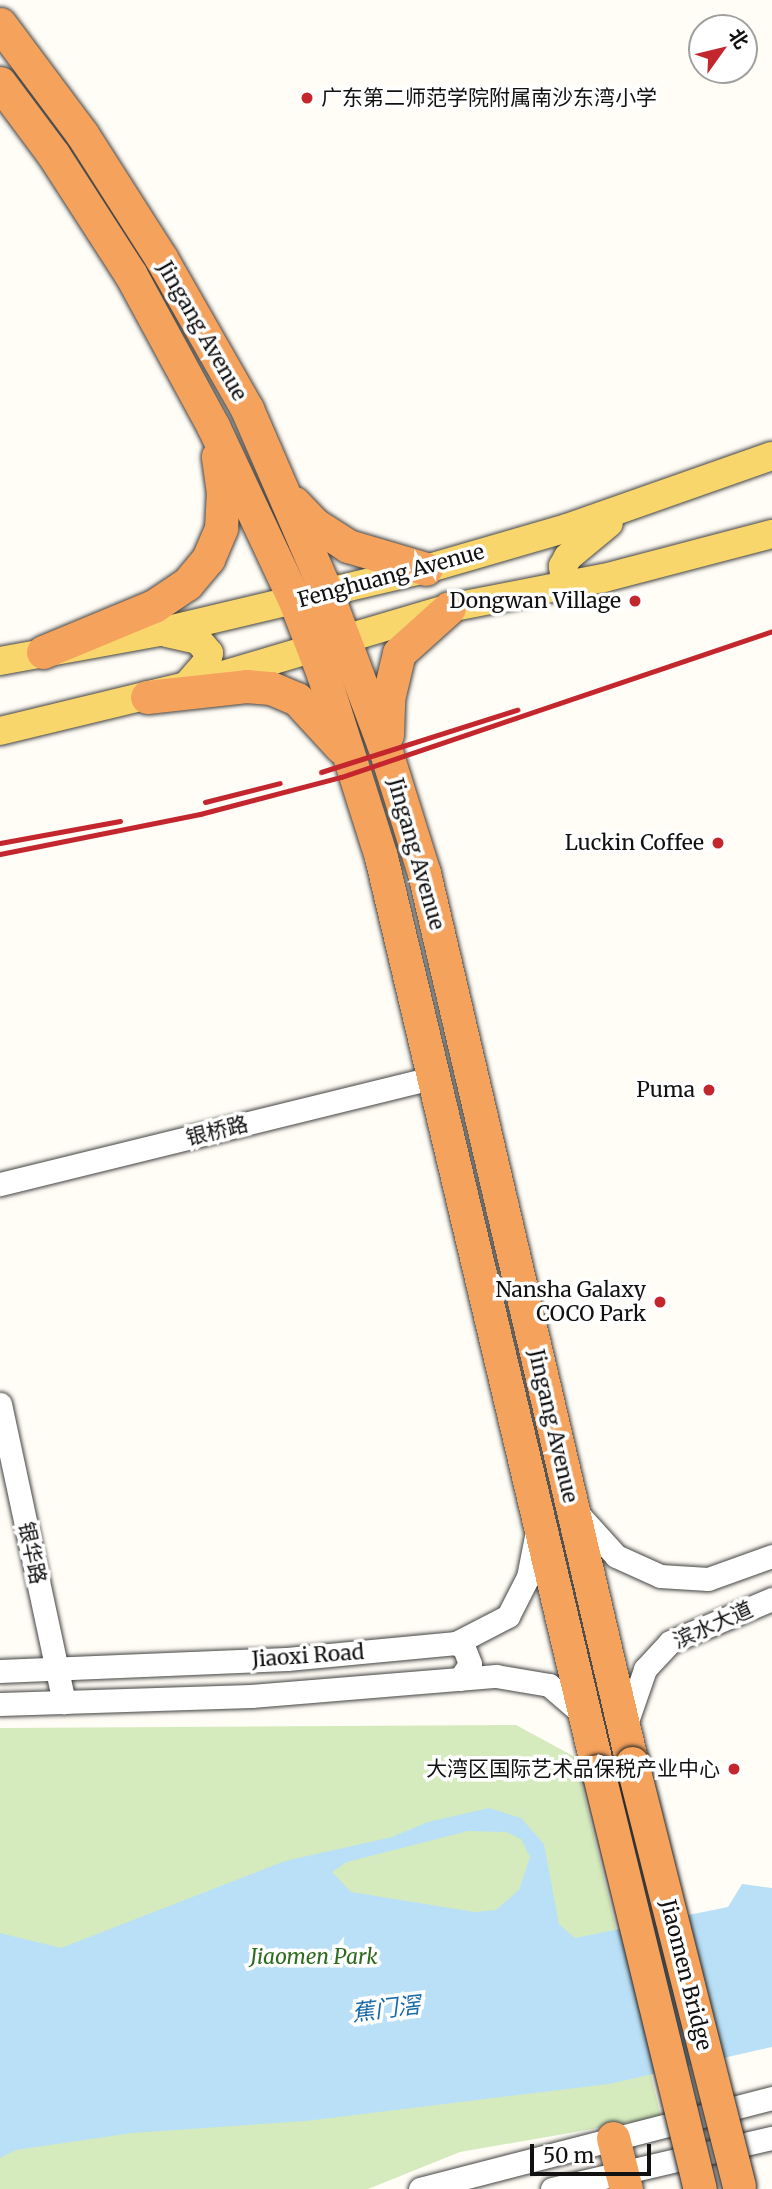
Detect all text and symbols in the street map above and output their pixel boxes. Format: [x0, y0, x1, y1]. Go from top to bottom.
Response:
north arrow [688, 14, 758, 84]
text: 北 [723, 24, 754, 53]
place label: 广东第二师范学院附属南沙东湾小学 [321, 85, 657, 111]
marker: 广东第二师范学院附属南沙东湾小学 [299, 90, 315, 106]
street label: Jingang Avenue [152, 257, 252, 405]
street label: Fenghuang Avenue [295, 539, 487, 613]
place label: Dongwan Village [449, 588, 621, 614]
marker: Dongwan Village [627, 593, 643, 609]
street label: Jingang Avenue [382, 775, 450, 933]
place label: Luckin Coffee [565, 830, 704, 856]
marker: Luckin Coffee [710, 835, 726, 851]
place label: Puma [636, 1077, 695, 1103]
marker: Puma [701, 1082, 717, 1098]
street label: 银桥路 [183, 1111, 251, 1151]
place label: Nansha Galaxy COCO Park [495, 1277, 646, 1327]
marker: Nansha Galaxy COCO Park [652, 1294, 668, 1310]
street label: Jingang Avenue [523, 1347, 583, 1505]
street label: 银华路 [13, 1520, 51, 1586]
street label: 滨水大道 [670, 1596, 756, 1654]
street label: Jiaoxi Road [251, 1639, 365, 1673]
place label: 大湾区国际艺术品保税产业中心 [426, 1756, 720, 1782]
marker: 大湾区国际艺术品保税产业中心 [726, 1761, 742, 1777]
street label: Jiaomen Bridge [655, 1897, 717, 2053]
park label: Jiaomen Park [250, 1944, 378, 1970]
water label: 蕉门滘 [350, 1991, 422, 2027]
scale bar [534, 2130, 655, 2174]
text: 50 m [543, 2142, 594, 2169]

